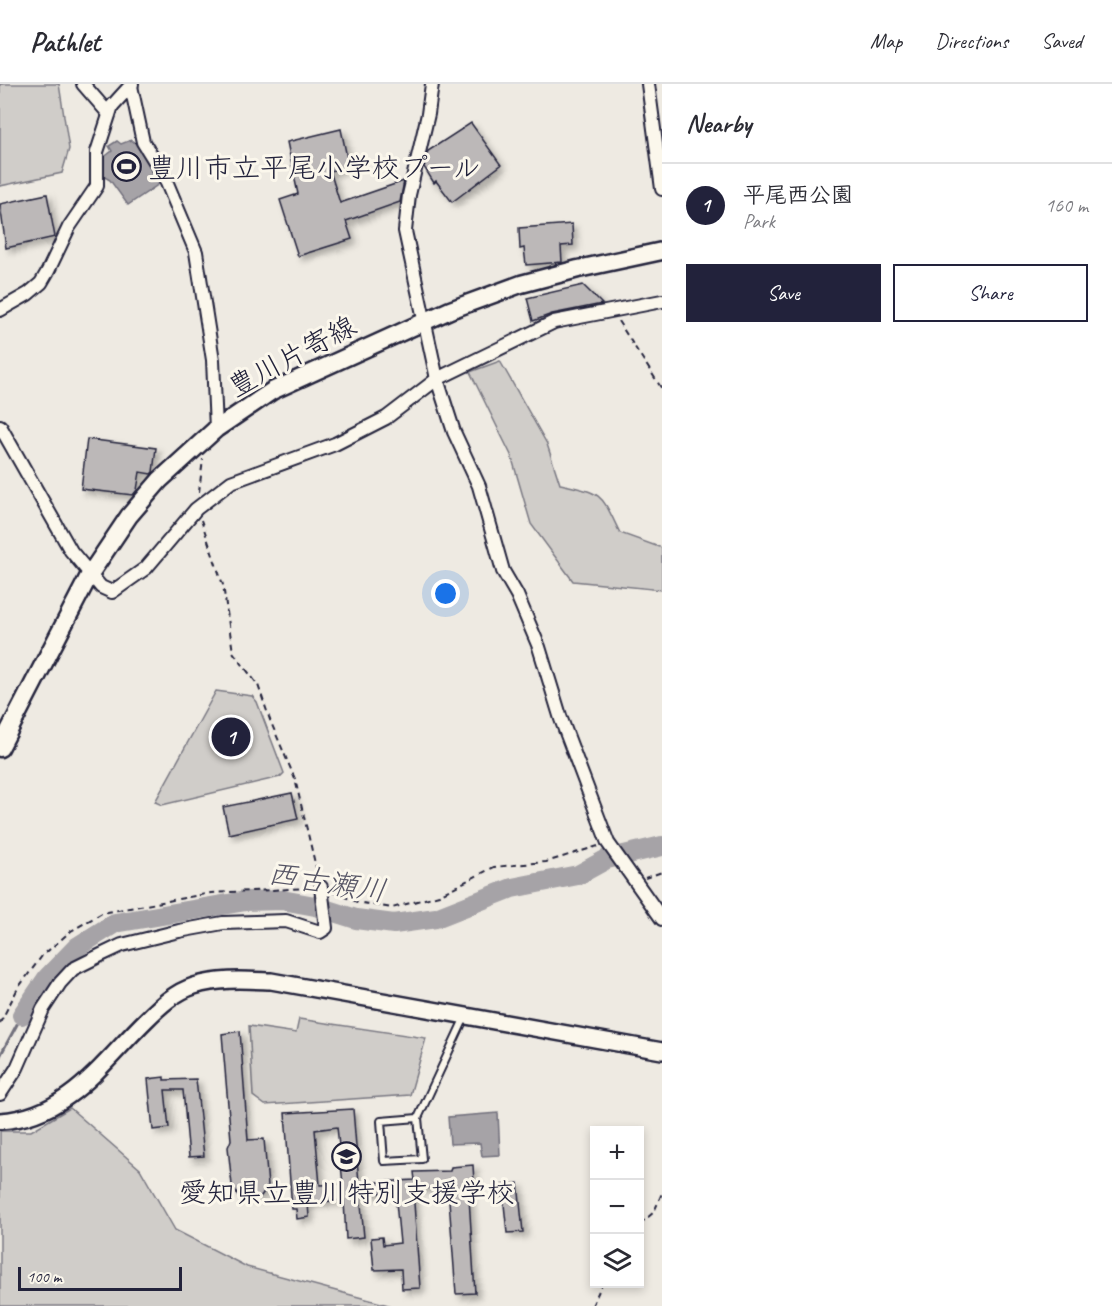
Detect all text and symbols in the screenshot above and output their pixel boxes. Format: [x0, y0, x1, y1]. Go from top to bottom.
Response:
text: Pathlet [30, 24, 100, 59]
text: Map [870, 28, 902, 54]
text: Directions [935, 28, 1008, 54]
text: Saved [1041, 28, 1082, 54]
text: Nearby [686, 107, 751, 140]
place label: 豊川市立平尾小学校プール [148, 150, 481, 185]
sports icon: 豊川市立平尾小学校プール [111, 151, 143, 183]
text: 平尾西公園 [743, 181, 853, 209]
text: 1 [701, 193, 710, 218]
text: 160 m [1045, 193, 1088, 218]
text: Park [743, 209, 775, 234]
button: Save [686, 264, 881, 322]
button: Share [893, 264, 1088, 322]
street label: 豊川片寄線 [222, 308, 362, 404]
your location [431, 579, 460, 608]
pin: 1 [212, 714, 250, 760]
water label: 西古瀬川 [265, 854, 389, 910]
map controls [590, 1126, 644, 1288]
button: + [590, 1126, 644, 1180]
school or university icon: 愛知県立豊川特別支援学校 [331, 1141, 363, 1173]
place label: 愛知県立豊川特別支援学校 [179, 1175, 515, 1210]
button: − [590, 1180, 644, 1234]
button: layers [590, 1234, 644, 1288]
scale bar [18, 1264, 182, 1292]
text: 100 m [27, 1267, 61, 1287]

